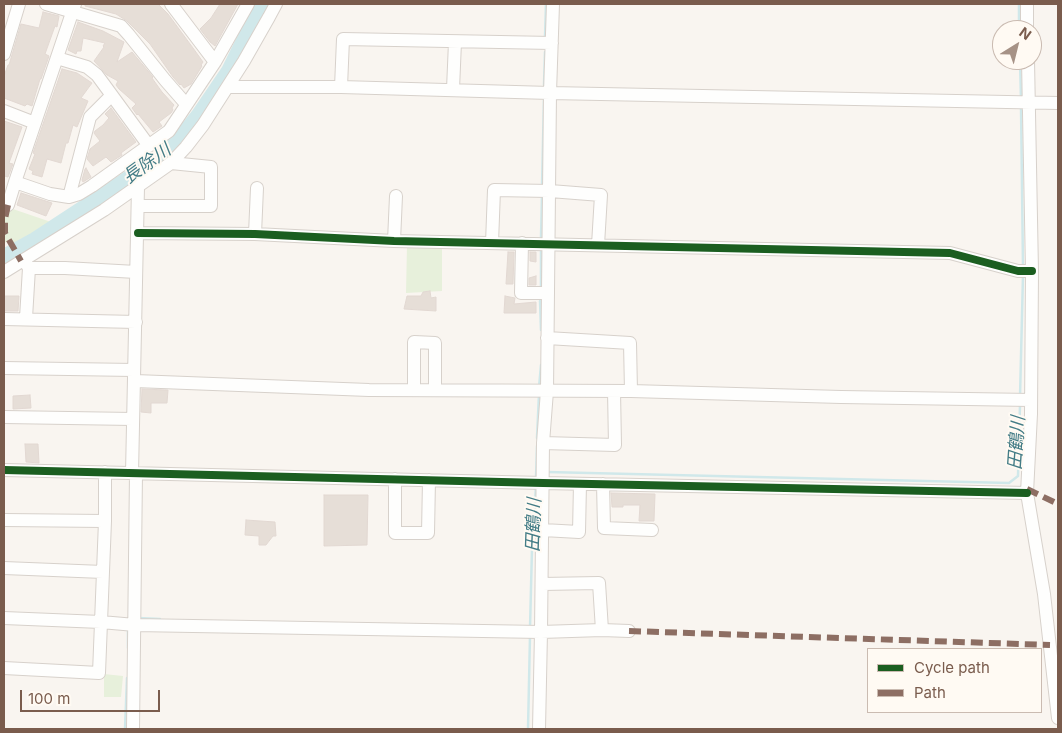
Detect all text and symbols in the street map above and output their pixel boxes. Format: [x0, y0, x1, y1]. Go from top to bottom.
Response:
north arrow [992, 20, 1042, 70]
text: N [1016, 23, 1035, 43]
water label: 長除川 [119, 139, 175, 189]
water label: 田鶴川 [1004, 415, 1030, 471]
water label: 田鶴川 [522, 498, 546, 552]
legend [867, 648, 1042, 713]
text: Cycle path [914, 658, 990, 677]
scale bar [22, 680, 162, 712]
text: Path [914, 683, 946, 702]
text: 100 m [28, 689, 70, 708]

